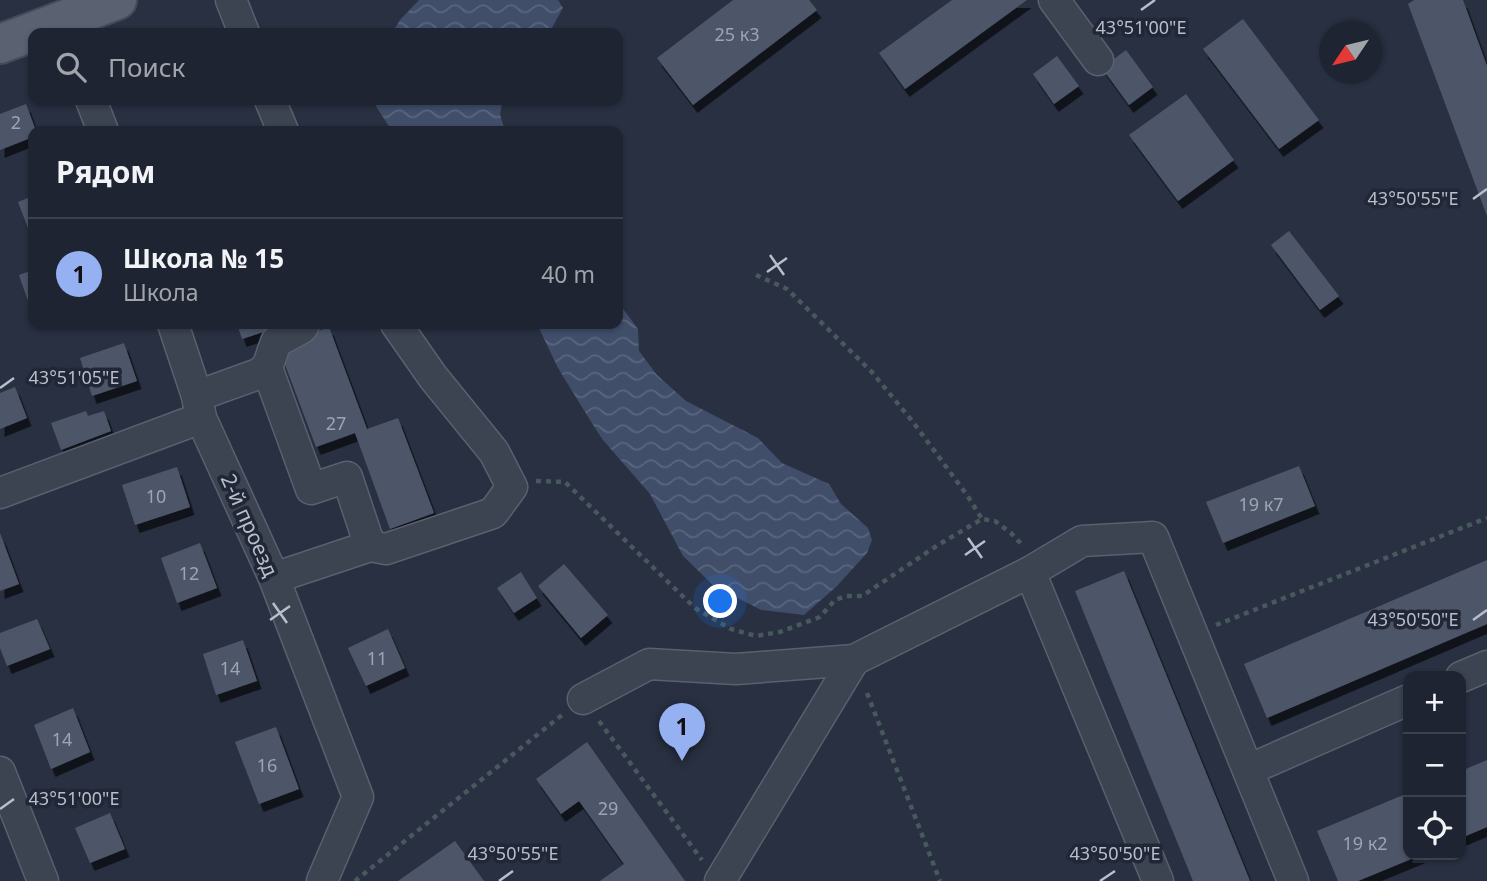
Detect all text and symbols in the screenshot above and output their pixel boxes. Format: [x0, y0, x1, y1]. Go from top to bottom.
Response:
text: 43°51'00"E [1096, 15, 1186, 39]
north arrow [1319, 21, 1382, 84]
house number: 25 к3 [714, 22, 760, 46]
search box [28, 28, 623, 105]
icon: search [52, 48, 90, 86]
text: Поиск [108, 49, 185, 85]
house number: 2 [11, 110, 21, 134]
text: Рядом [56, 151, 155, 192]
text: 43°50'55"E [1368, 186, 1458, 210]
text: Школа № 15 [123, 240, 284, 276]
text: 1 [72, 258, 86, 290]
text: 40 m [541, 258, 595, 290]
text: Школа [123, 276, 199, 308]
text: 43°51'05"E [29, 365, 119, 389]
house number: 27 [326, 411, 346, 435]
street label: 2-й проезд [215, 469, 285, 581]
house number: 10 [146, 484, 166, 508]
house number: 19 к7 [1238, 492, 1284, 516]
house number: 12 [179, 561, 199, 585]
your location [703, 584, 737, 618]
text: 43°50'50"E [1368, 607, 1458, 631]
house number: 11 [367, 646, 387, 670]
house number: 14 [220, 656, 240, 680]
map controls [1403, 671, 1466, 860]
button: + [1403, 671, 1466, 734]
pin: 1 [659, 703, 705, 761]
house number: 14 [52, 727, 72, 751]
button: − [1403, 734, 1466, 797]
house number: 16 [257, 753, 277, 777]
text: 43°51'00"E [29, 786, 119, 810]
house number: 29 [598, 796, 618, 820]
button: locate [1403, 797, 1466, 860]
house number: 19 к2 [1342, 831, 1388, 855]
text: 43°50'55"E [468, 841, 558, 865]
text: 43°50'50"E [1070, 841, 1160, 865]

